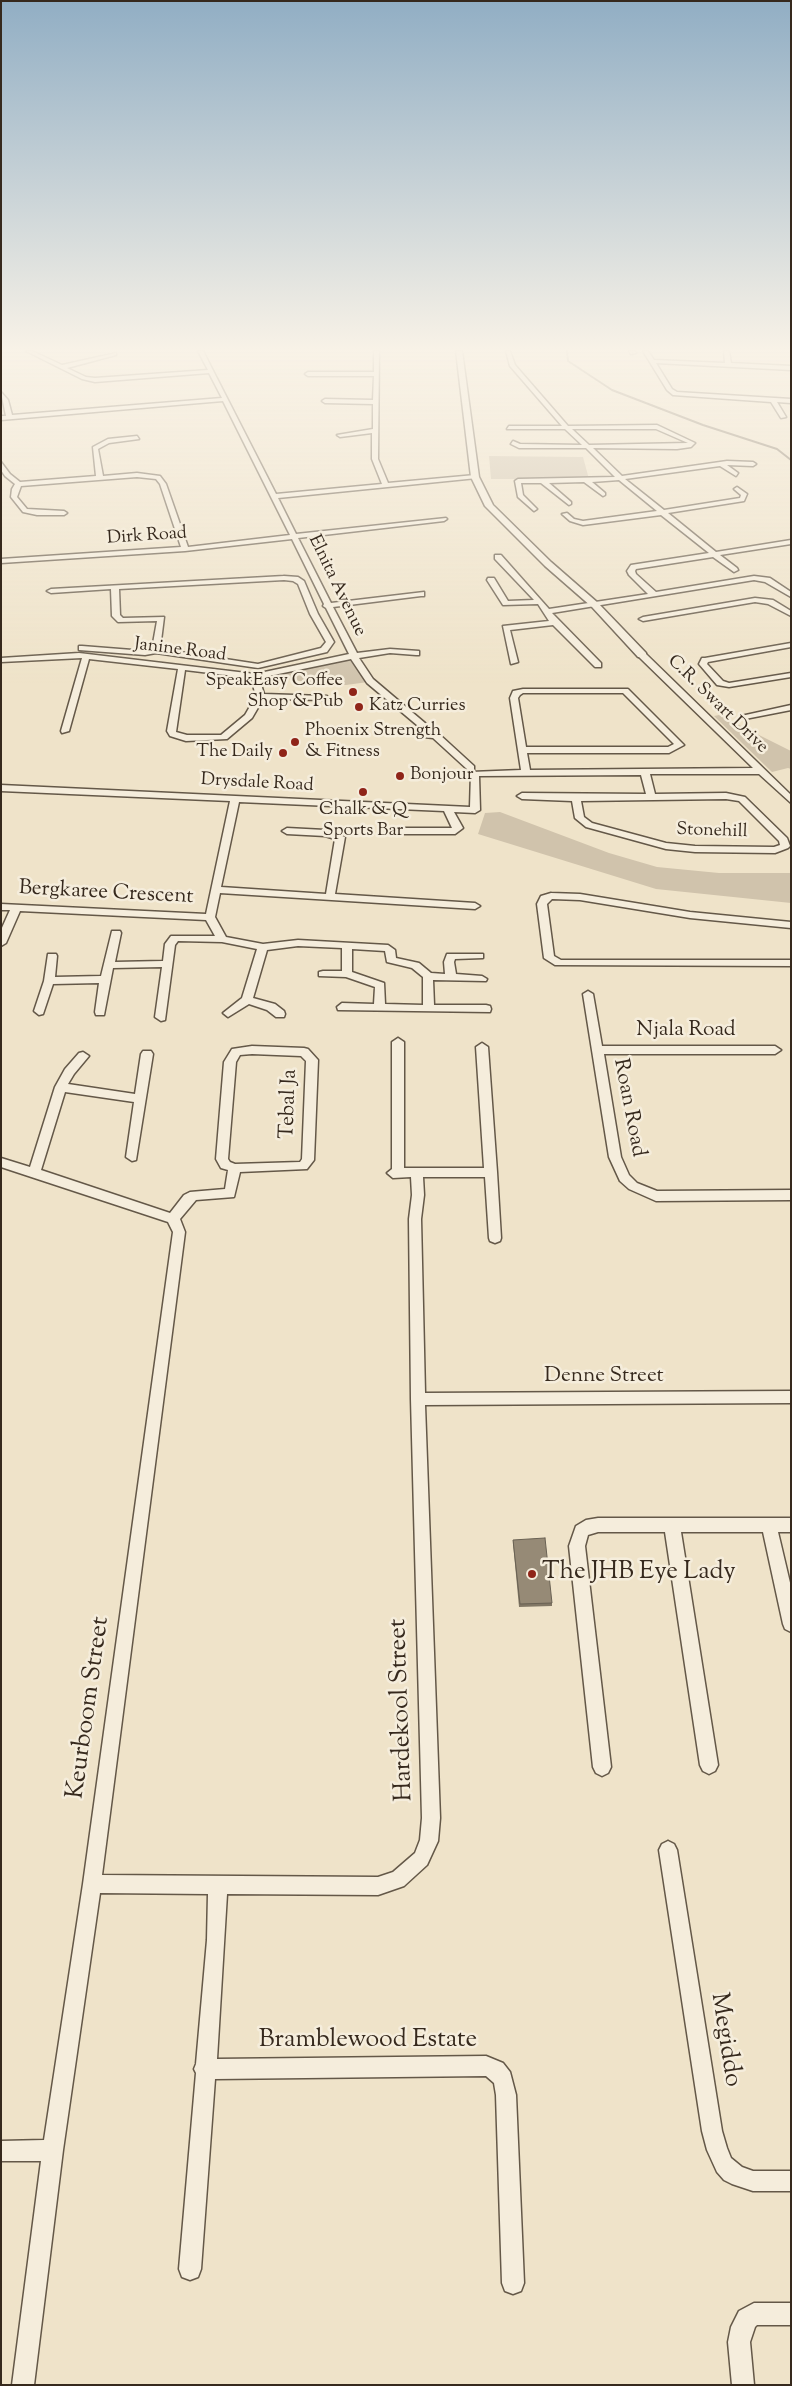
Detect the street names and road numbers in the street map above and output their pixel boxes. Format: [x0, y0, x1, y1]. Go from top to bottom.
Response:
street label: Dirk Road [106, 523, 188, 551]
street label: Elnita Avenue [302, 532, 370, 640]
street label: Janine Road [133, 635, 227, 667]
street label: C.R. Swart Drive [662, 651, 772, 759]
street label: Drysdale Road [200, 770, 314, 798]
street label: Stonehill [676, 820, 748, 844]
street label: Bergkaree Crescent [18, 877, 194, 911]
street label: Njala Road [636, 1018, 736, 1044]
street label: Roan Road [606, 1057, 650, 1159]
street label: Tebal Ja [276, 1069, 304, 1139]
street label: Denne Street [544, 1364, 664, 1390]
street label: Keurboom Street [62, 1615, 118, 1801]
street label: Hardekool Street [385, 1618, 421, 1802]
street label: Megiddo [702, 1991, 746, 2089]
street label: Bramblewood Estate [259, 2027, 477, 2057]

